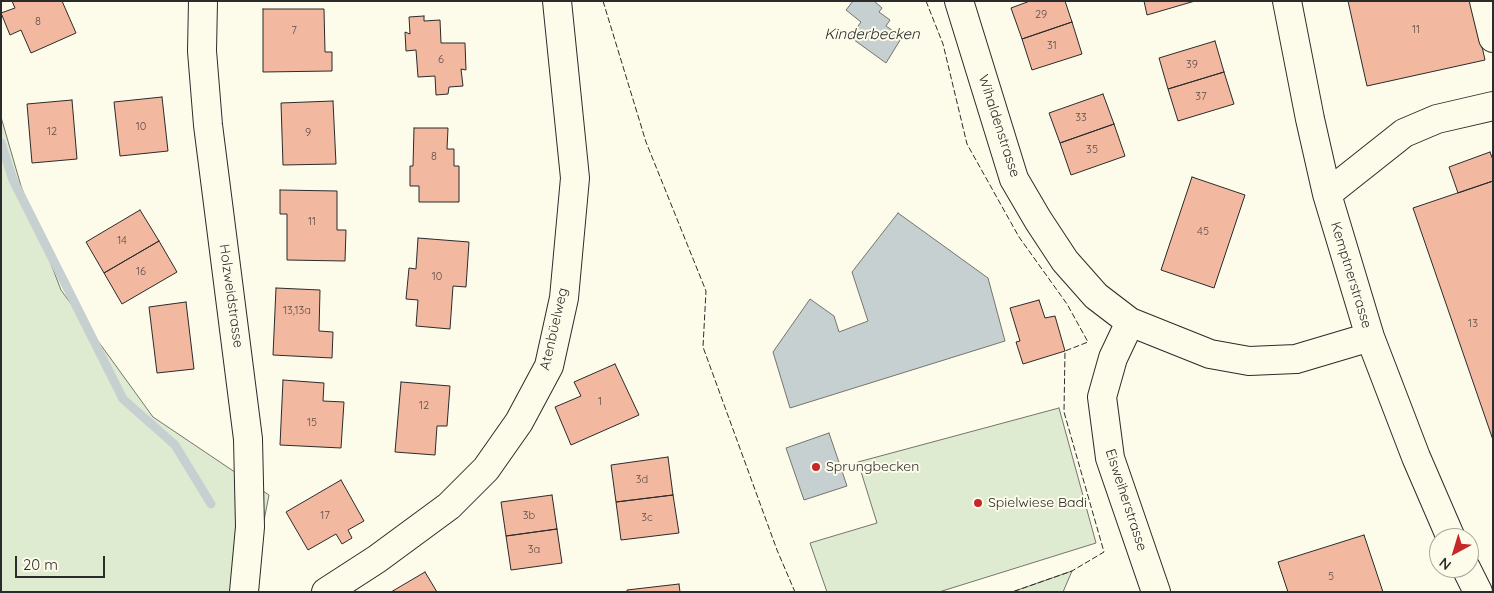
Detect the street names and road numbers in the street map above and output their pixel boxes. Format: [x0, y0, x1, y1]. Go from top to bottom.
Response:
street label: Wihaldenstrasse [975, 73, 1023, 179]
street label: Kemptnerstrasse [1327, 220, 1375, 330]
street label: Holzweidstrasse [215, 243, 247, 349]
street label: Atenbüelweg [536, 286, 572, 372]
street label: Eisweiherstrasse [1102, 447, 1150, 553]

